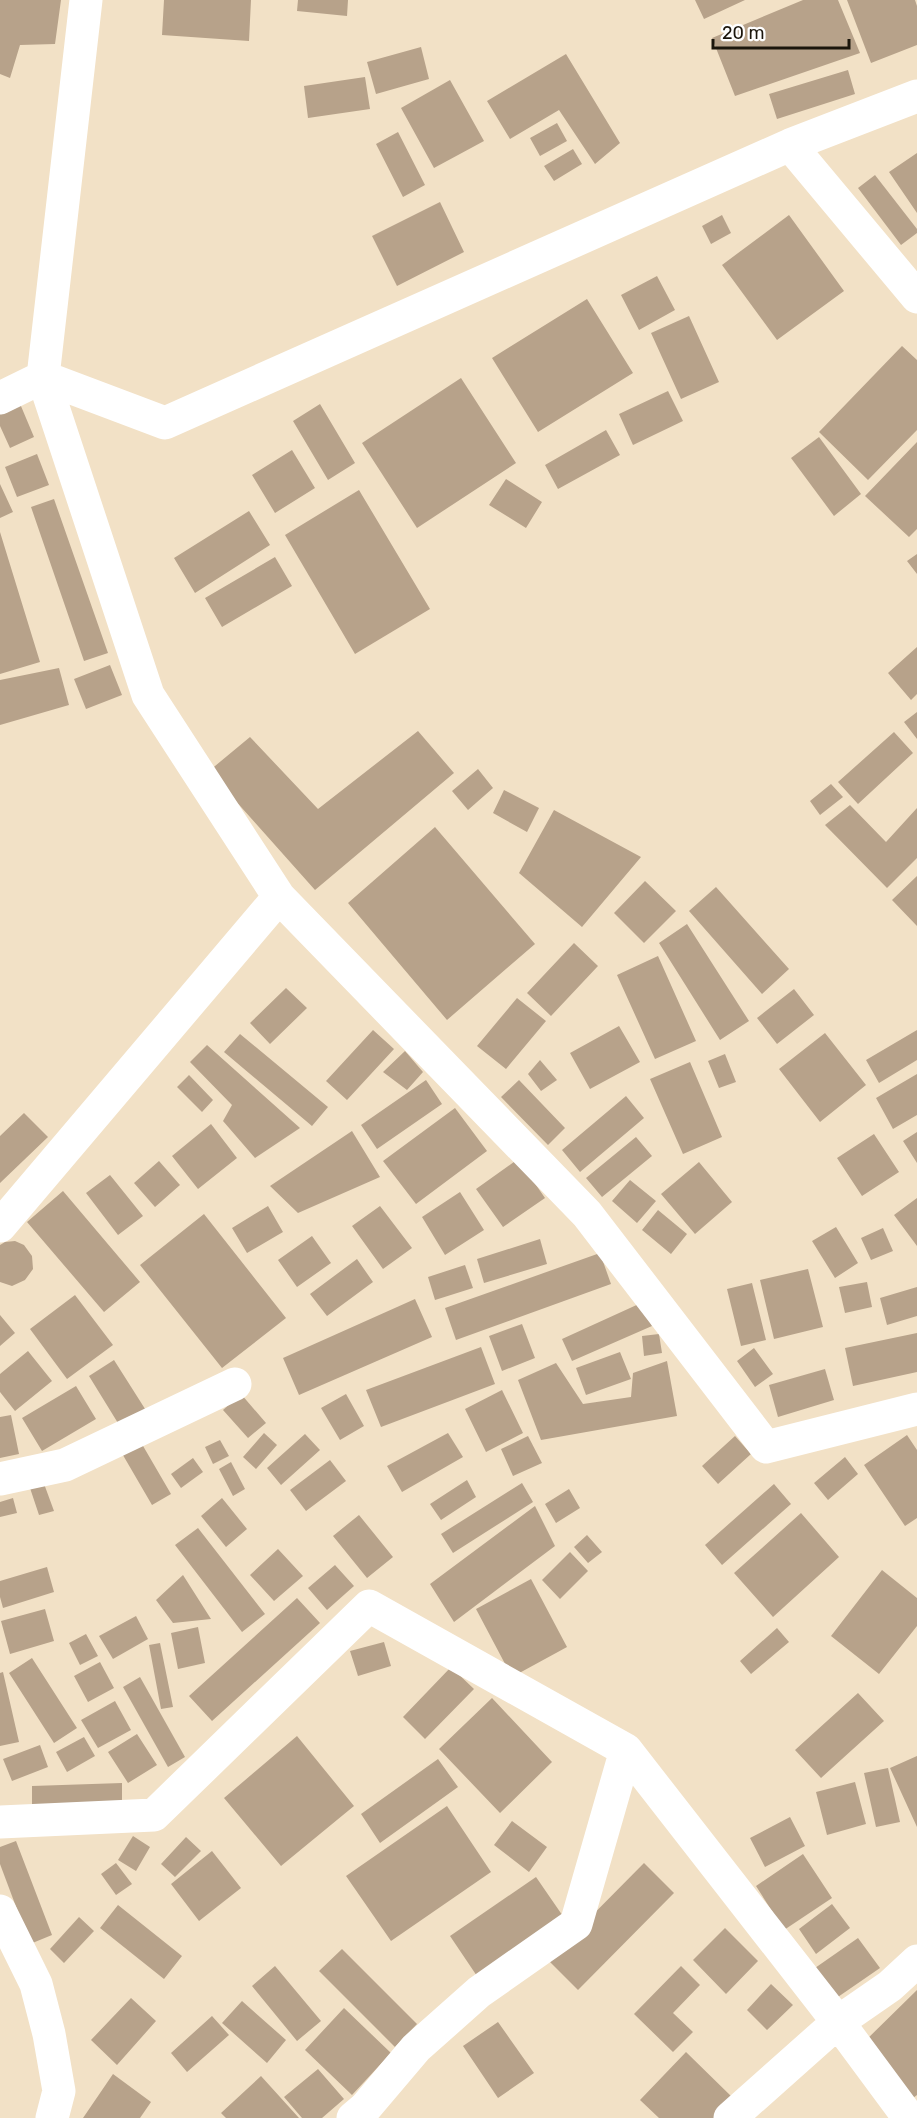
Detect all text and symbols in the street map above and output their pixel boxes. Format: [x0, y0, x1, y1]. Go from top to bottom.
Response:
scale bar [713, 12, 850, 50]
text: 20 m [722, 22, 764, 44]

